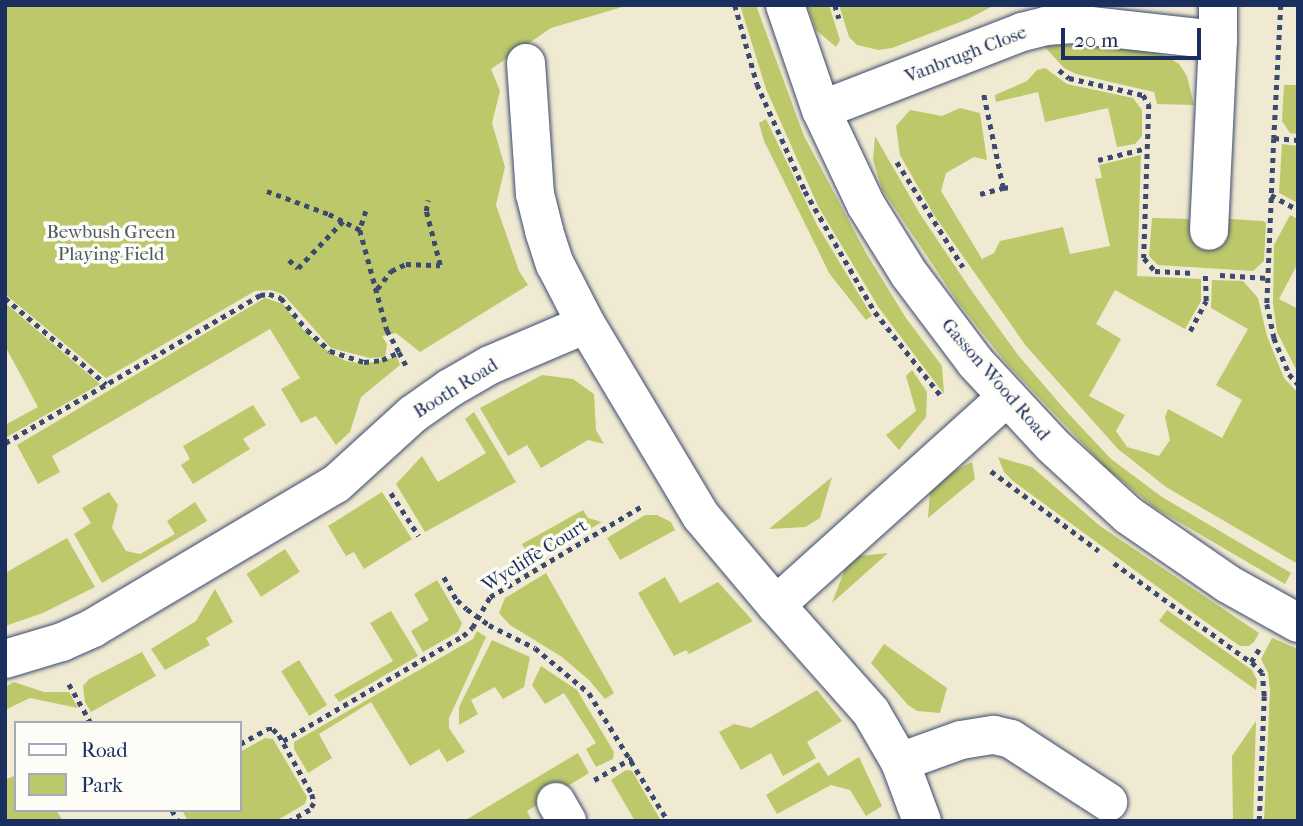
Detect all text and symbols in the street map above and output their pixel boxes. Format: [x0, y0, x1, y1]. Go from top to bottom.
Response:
scale bar [1065, 14, 1205, 58]
street label: Vanbrugh Close [902, 21, 1030, 89]
text: 20 m [1074, 28, 1118, 52]
park label: Bewbush Green Playing Field [46, 222, 176, 266]
street label: Gasson Wood Road [936, 314, 1054, 446]
street label: Booth Road [410, 354, 502, 424]
street label: Wycliffe Court [478, 515, 592, 597]
legend [14, 721, 242, 812]
text: Road [81, 738, 128, 762]
text: Park [81, 773, 123, 797]

